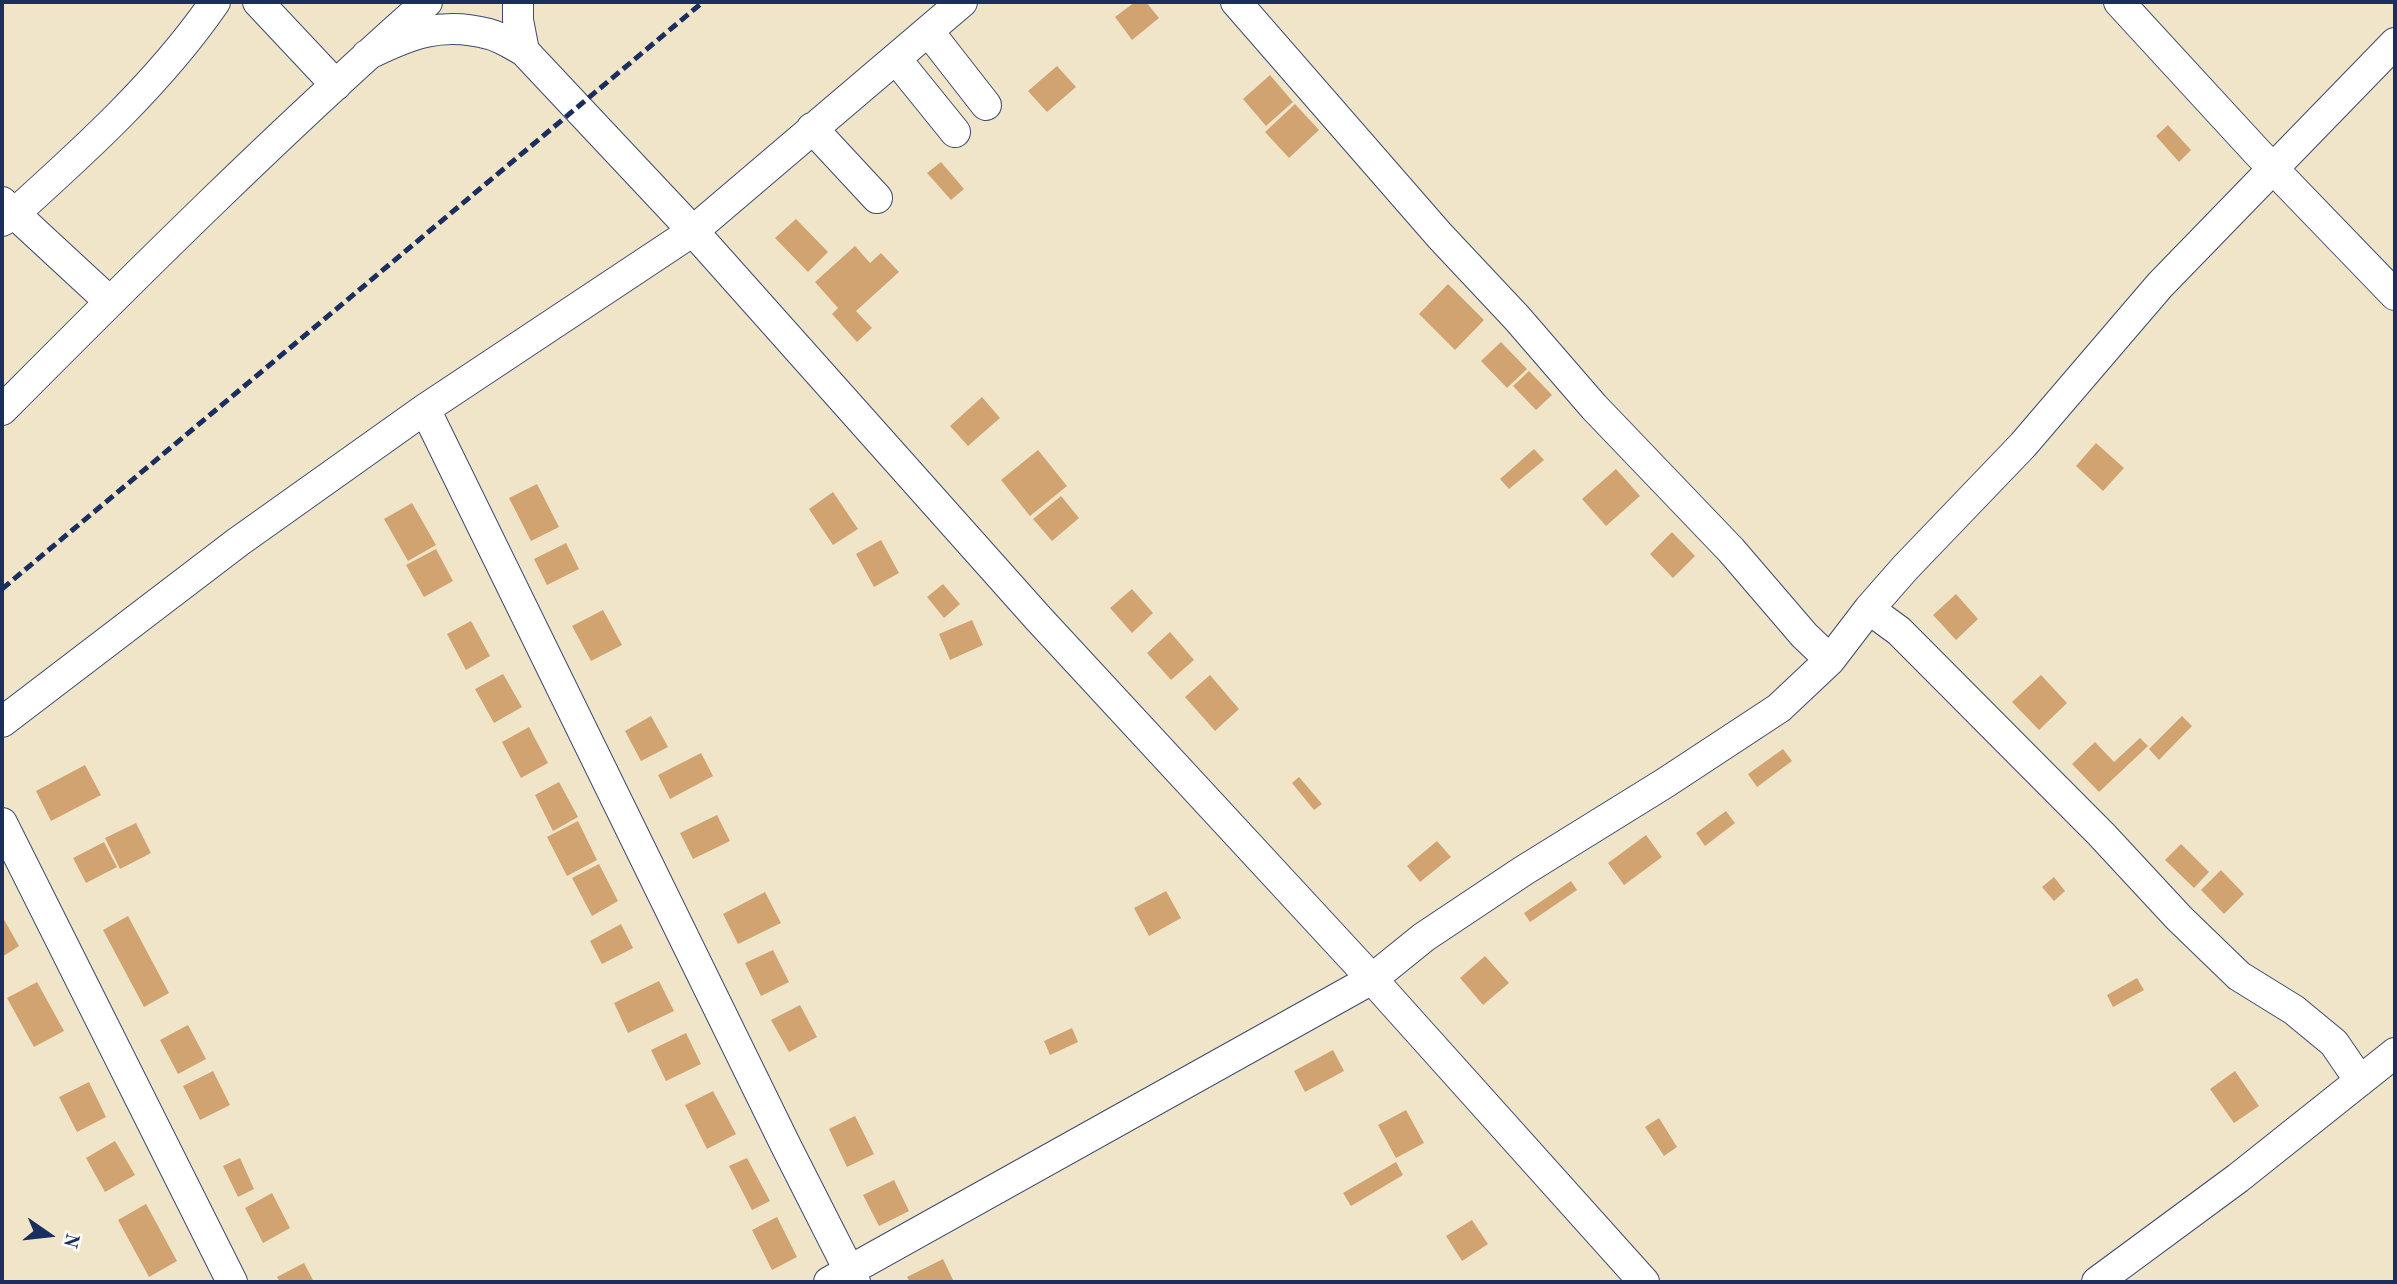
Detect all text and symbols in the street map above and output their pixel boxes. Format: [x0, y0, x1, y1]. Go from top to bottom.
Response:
north arrow [14, 1200, 84, 1270]
text: N [59, 1231, 81, 1250]

